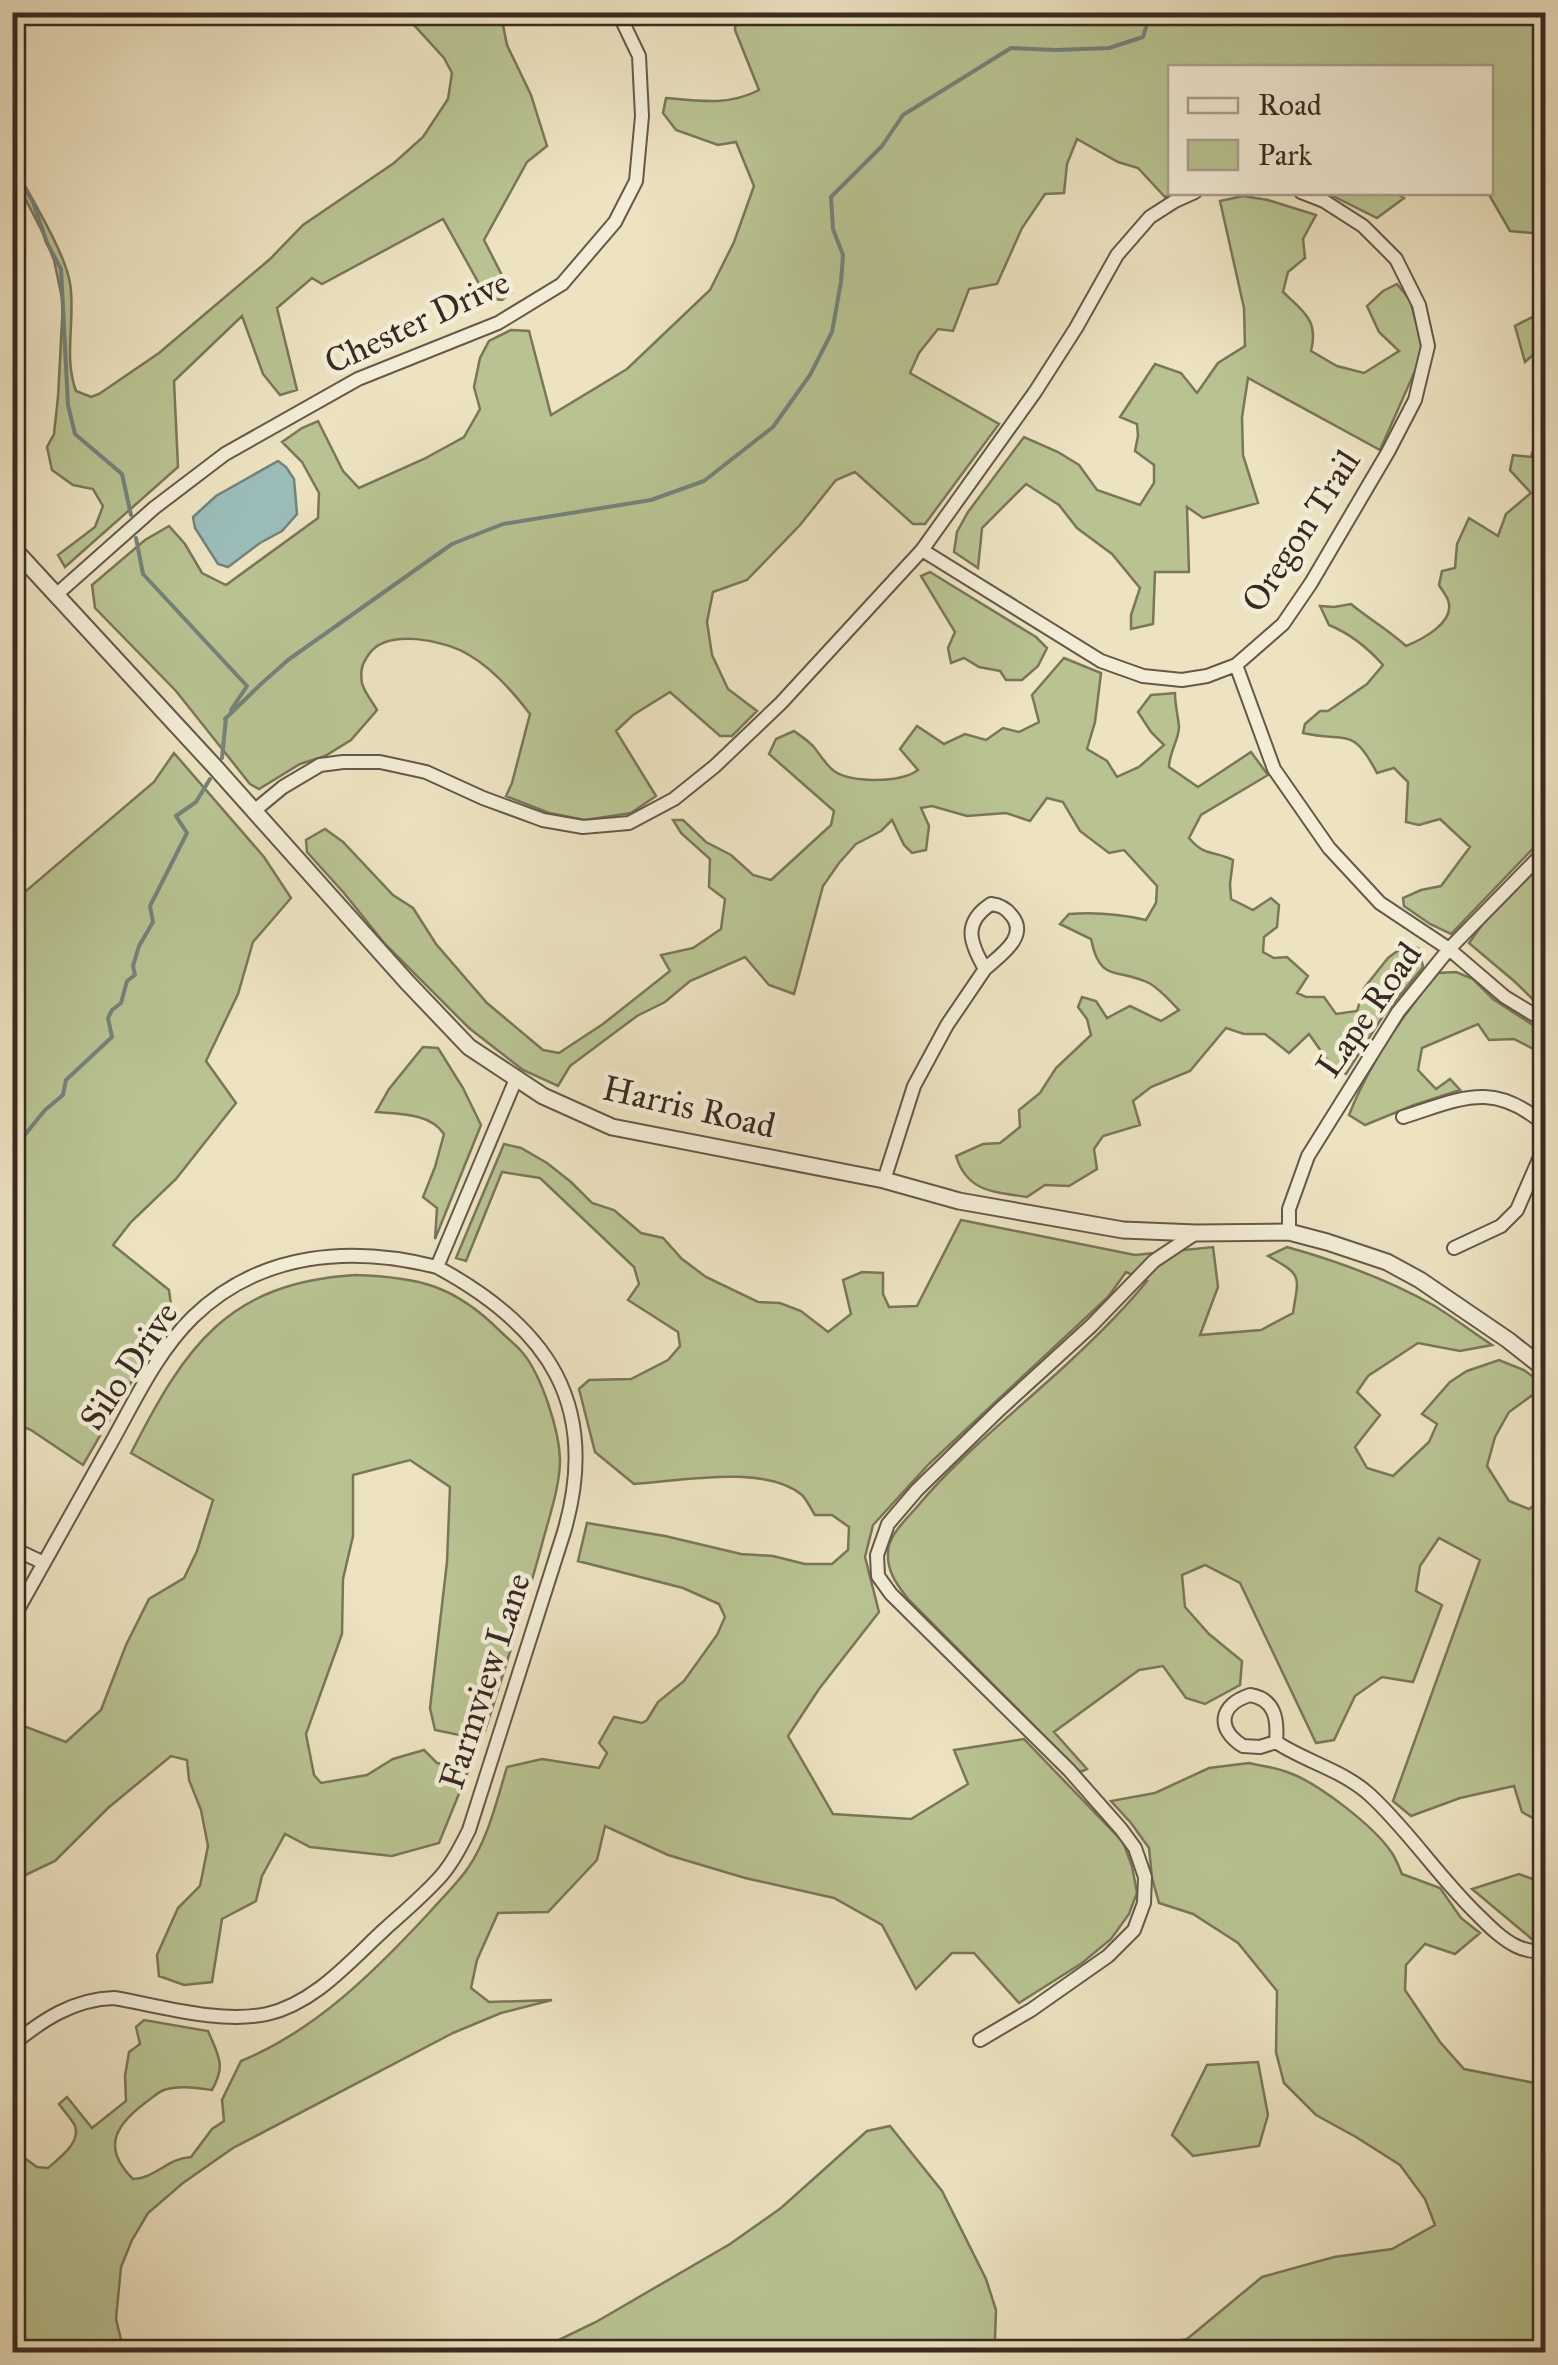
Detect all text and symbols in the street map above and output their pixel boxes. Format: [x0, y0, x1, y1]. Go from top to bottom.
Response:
legend [1168, 65, 1493, 195]
text: Road [1258, 87, 1322, 123]
text: Park [1258, 137, 1312, 173]
street label: Chester Drive [318, 260, 516, 384]
street label: Oregon Trail [1233, 441, 1370, 620]
street label: Lape Road [1307, 934, 1431, 1086]
street label: Harris Road [599, 1066, 780, 1148]
street label: Silo Drive [71, 1294, 187, 1438]
street label: Farmview Lane [430, 1568, 540, 1794]

